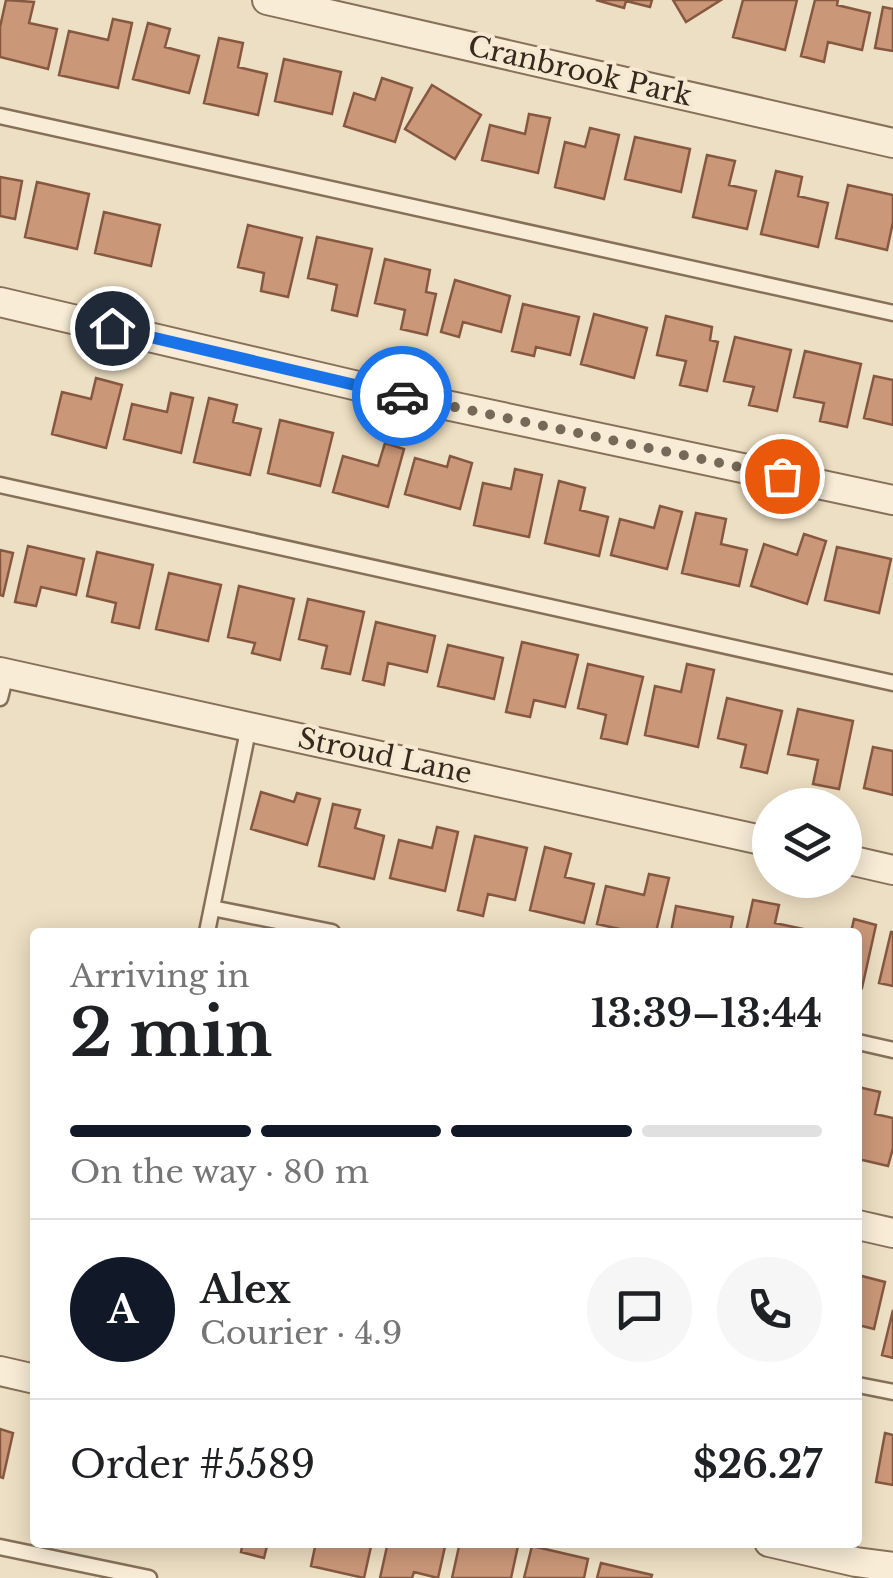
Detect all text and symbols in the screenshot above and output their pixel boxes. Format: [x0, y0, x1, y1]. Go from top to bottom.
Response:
street label: Cranbrook Park [465, 28, 696, 114]
pin [70, 286, 155, 371]
icon: home [85, 301, 140, 356]
courier [352, 346, 452, 446]
icon: car [375, 369, 430, 424]
pin [740, 434, 825, 519]
icon: bag [755, 449, 810, 504]
street label: Stroud Lane [295, 721, 475, 791]
map controls [752, 788, 862, 898]
button: layers [752, 788, 862, 898]
text: Arriving in [70, 956, 249, 996]
text: 13:39–13:44 [591, 990, 822, 1037]
text: 2 min [70, 993, 272, 1074]
text: On the way · 80 m [70, 1152, 369, 1192]
button: chat [587, 1257, 692, 1362]
button: phone [717, 1257, 822, 1362]
text: Alex [200, 1266, 291, 1313]
text: A [107, 1286, 138, 1333]
text: Courier · 4.9 [200, 1313, 402, 1353]
text: Order #5589 [70, 1441, 315, 1488]
text: $26.27 [693, 1441, 822, 1488]

